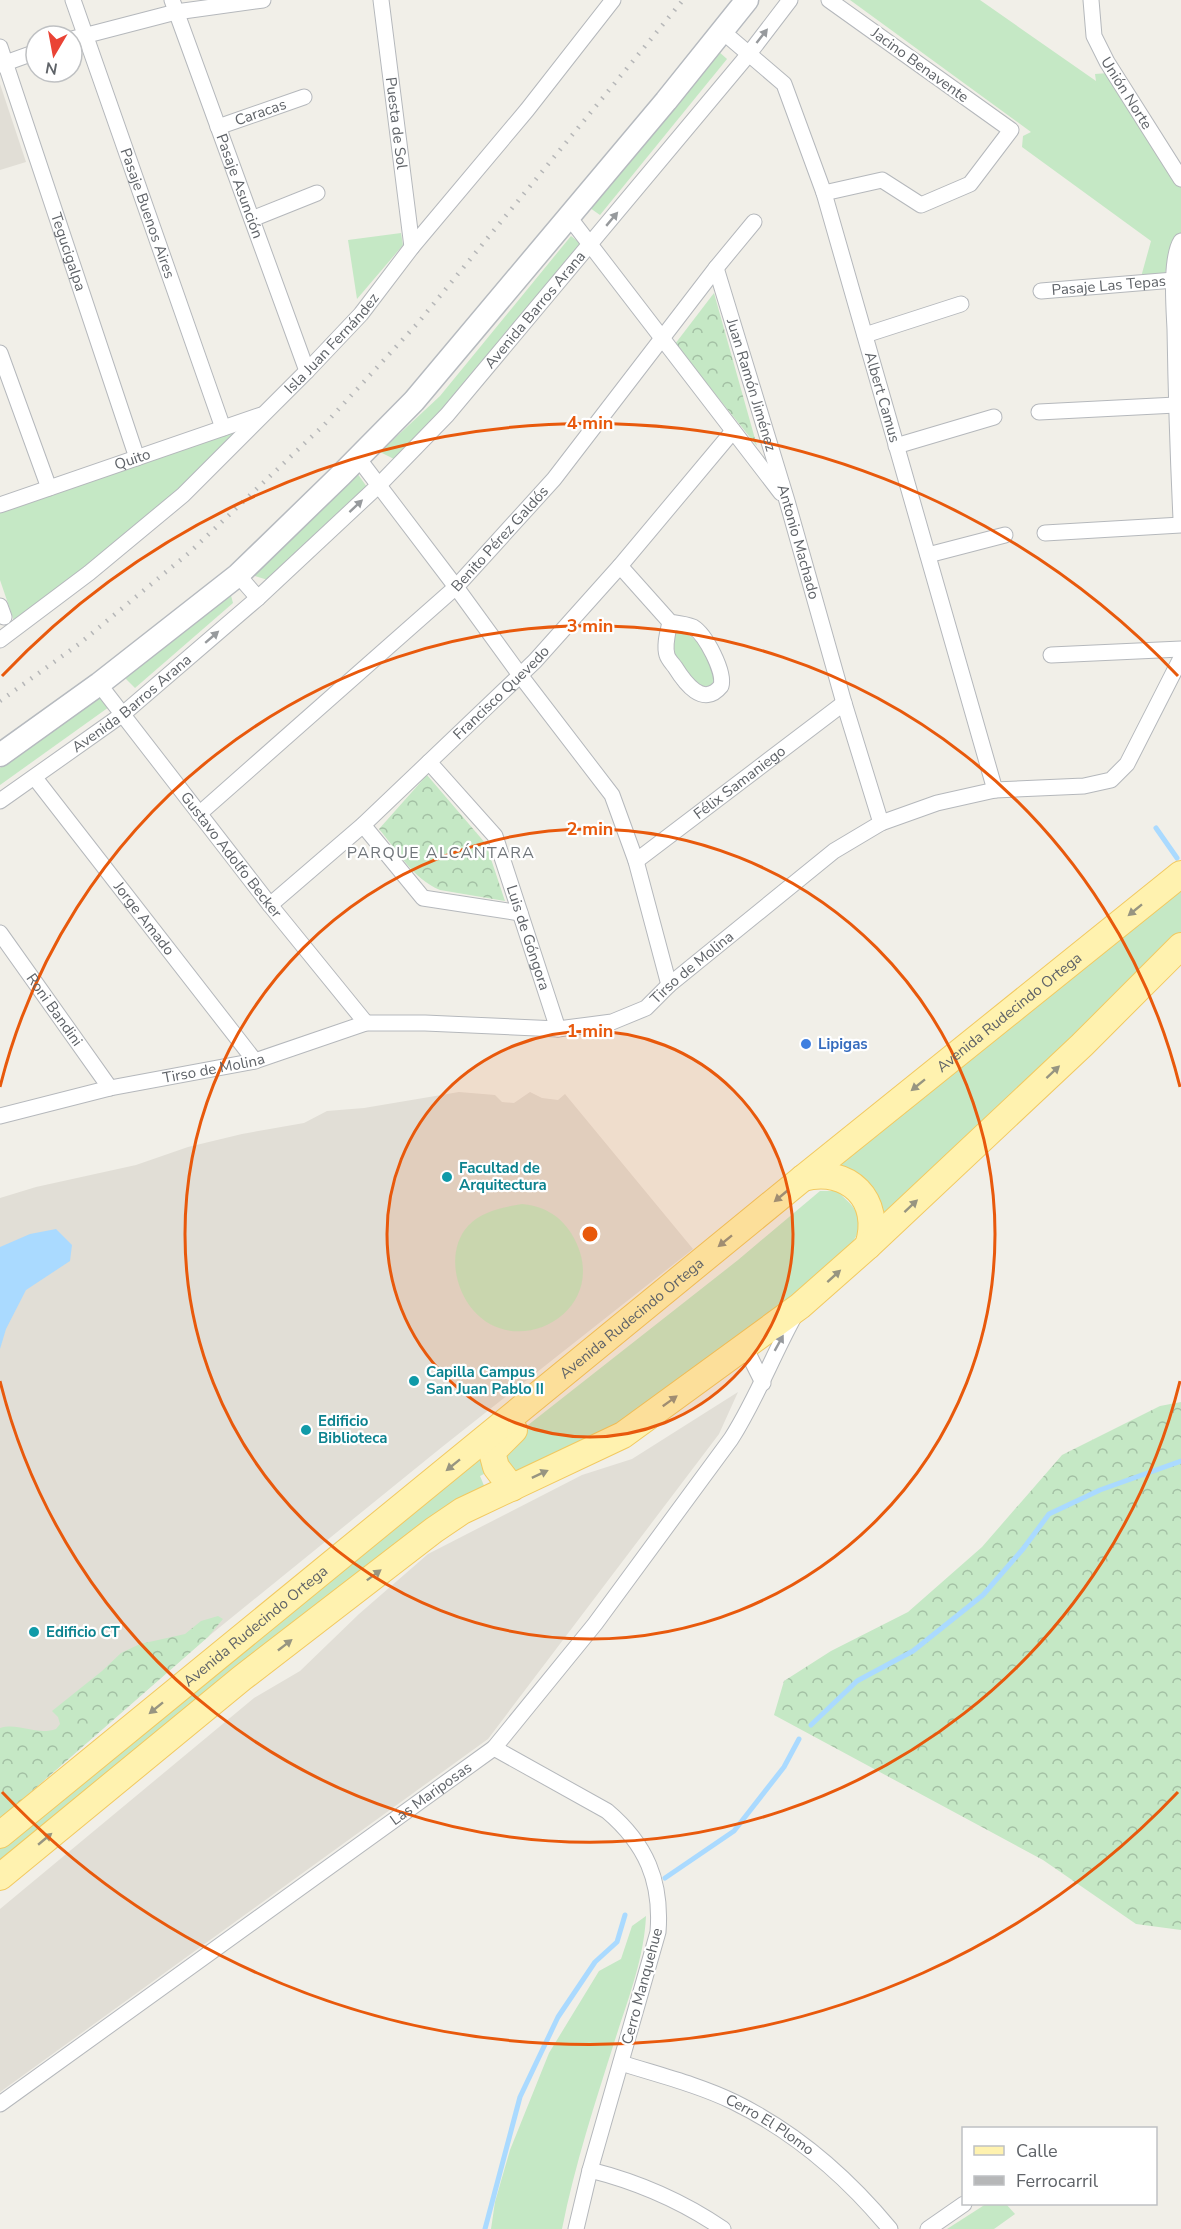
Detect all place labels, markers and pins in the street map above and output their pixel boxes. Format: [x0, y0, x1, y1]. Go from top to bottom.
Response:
place label: Lipigas [818, 1034, 868, 1054]
marker: Lipigas [799, 1037, 813, 1051]
place label: Facultad de Arquitectura [459, 1158, 547, 1195]
marker: Facultad de Arquitectura [440, 1170, 454, 1184]
centre of rings [580, 1224, 600, 1244]
place label: Capilla Campus San Juan Pablo II [426, 1362, 544, 1399]
marker: Capilla Campus San Juan Pablo II [407, 1374, 421, 1388]
place label: Edificio Biblioteca [318, 1411, 387, 1448]
marker: Edificio Biblioteca [299, 1423, 313, 1437]
place label: Edificio CT [46, 1622, 121, 1642]
marker: Edificio CT [27, 1625, 41, 1639]

